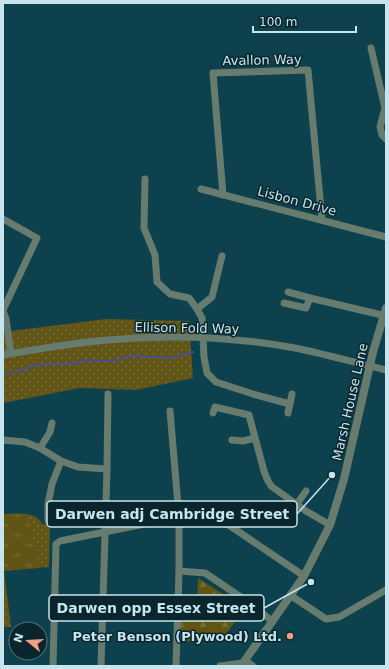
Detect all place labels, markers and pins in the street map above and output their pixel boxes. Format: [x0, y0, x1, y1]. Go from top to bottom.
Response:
callout: Darwen adj Cambridge Street [47, 501, 297, 527]
callout: Darwen opp Essex Street [49, 595, 264, 621]
place label: Peter Benson (Plywood) Ltd. [72, 629, 282, 644]
marker: Peter Benson (Plywood) Ltd. [285, 631, 295, 641]

